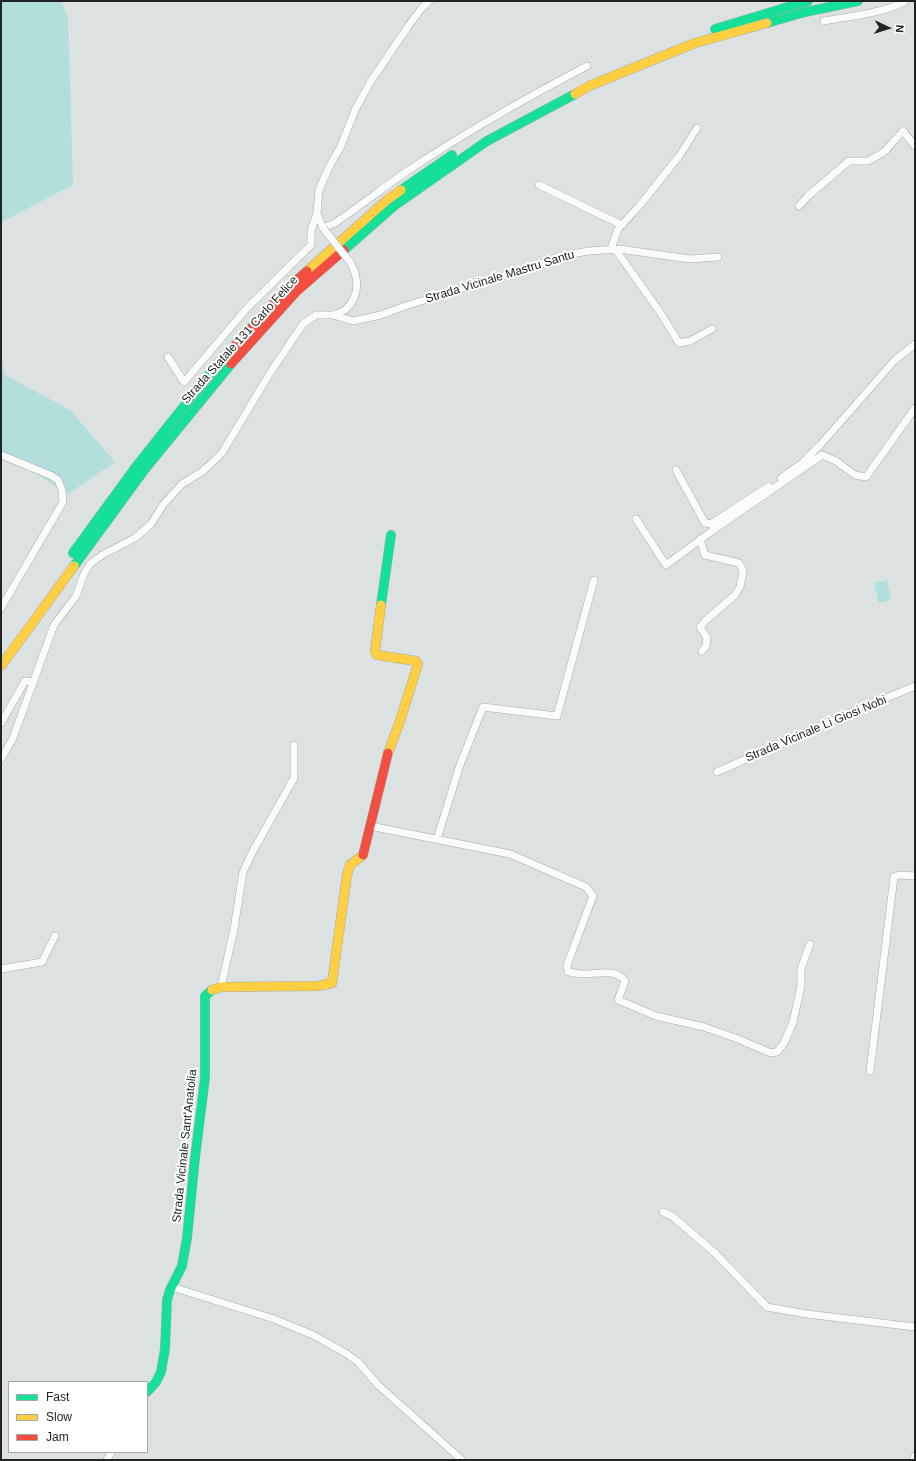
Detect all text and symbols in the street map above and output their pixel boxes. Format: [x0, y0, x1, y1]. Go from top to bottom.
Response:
north arrow [868, 8, 908, 48]
text: N [894, 24, 906, 33]
street label: Strada Vicinale Mastru Santu [424, 247, 576, 307]
street label: Strada Statale 131 Carlo Felice [179, 273, 301, 407]
street label: Strada Vicinale Li Giosi Nobi [743, 693, 889, 765]
street label: Strada Vicinale Sant'Anatolia [170, 1069, 200, 1223]
legend [8, 1381, 148, 1453]
text: Fast [46, 1390, 69, 1404]
text: Slow [46, 1410, 72, 1424]
text: Jam [46, 1430, 69, 1444]

